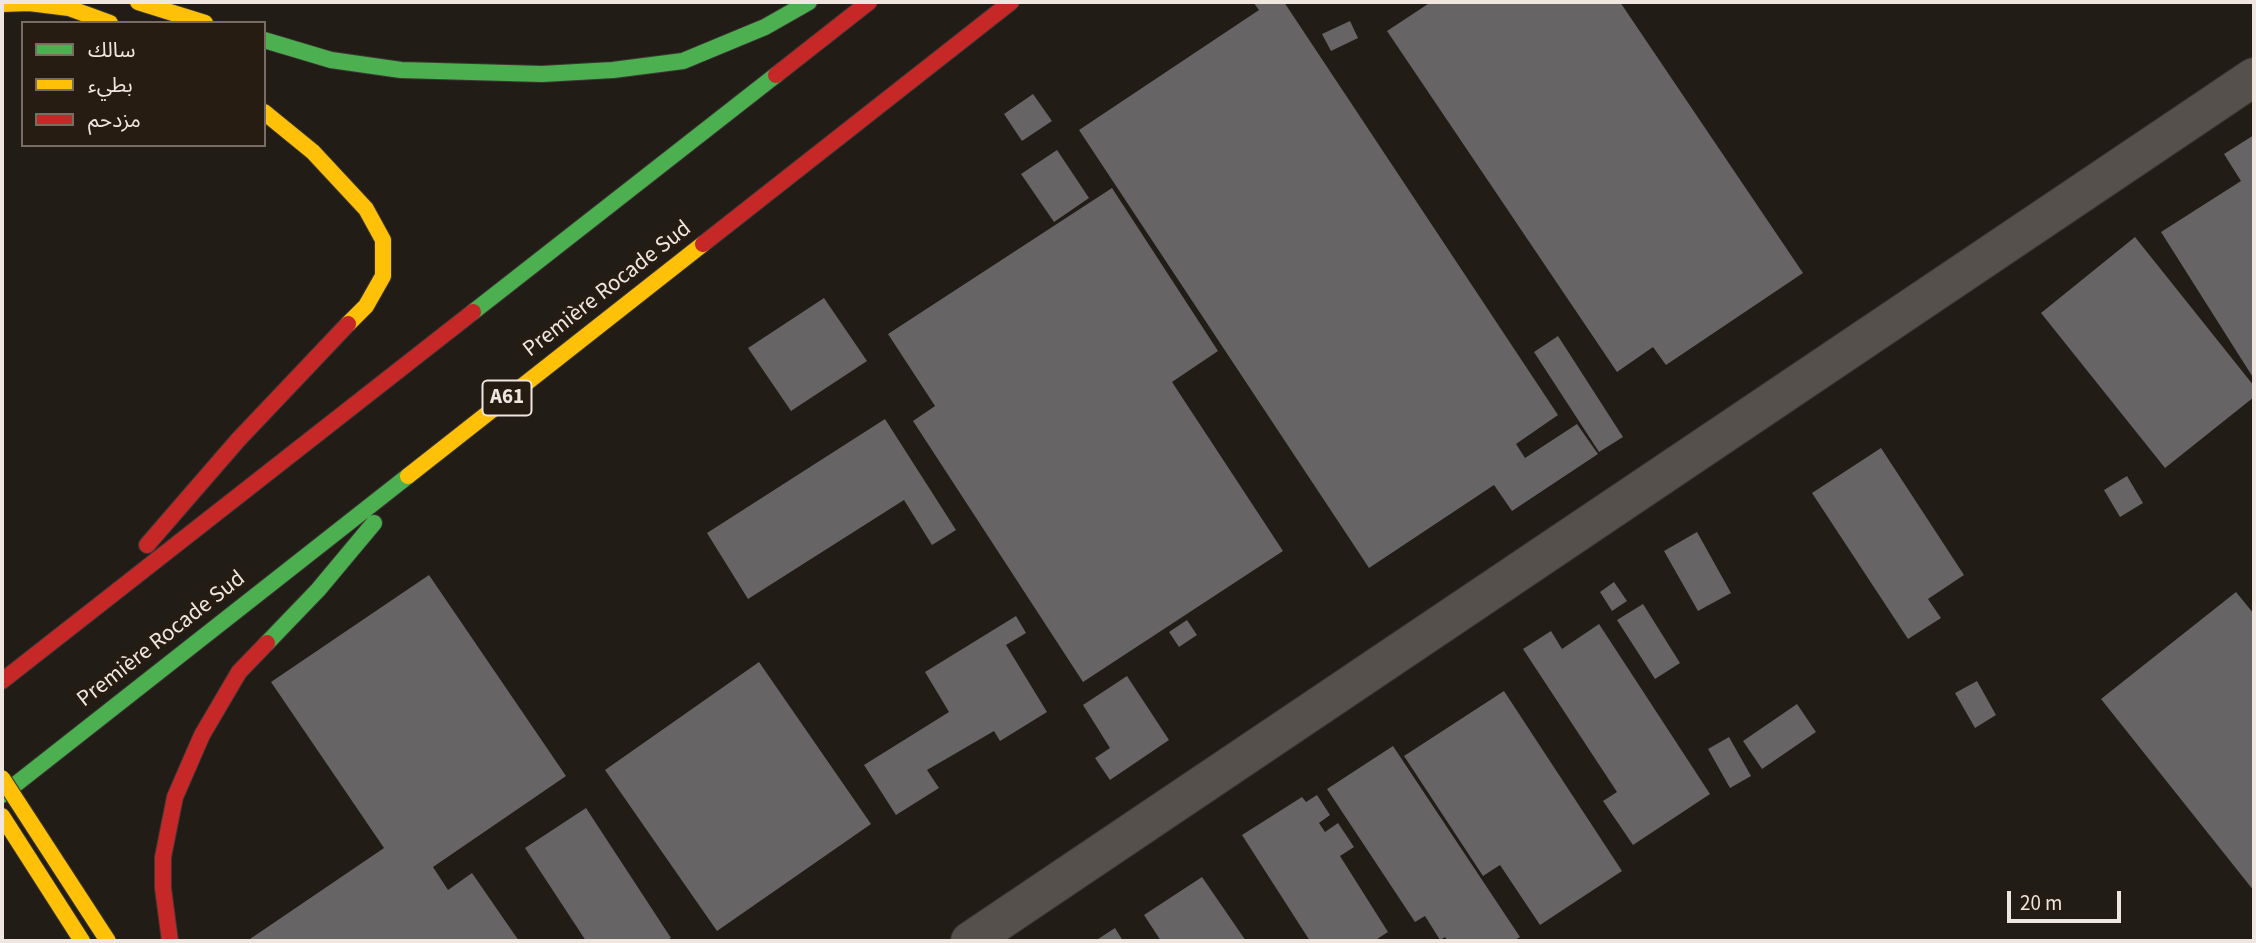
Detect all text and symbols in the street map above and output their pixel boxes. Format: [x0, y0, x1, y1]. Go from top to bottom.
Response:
legend [21, 21, 266, 147]
text: سالك [88, 35, 135, 65]
text: بطيء [88, 70, 133, 100]
text: مزدحم [88, 105, 141, 135]
street label: Première Rocade Sud [519, 216, 697, 364]
road number: A61 [482, 380, 532, 416]
street label: Première Rocade Sud [73, 566, 251, 714]
scale bar [2011, 876, 2125, 920]
text: 20 m [2020, 888, 2062, 918]

